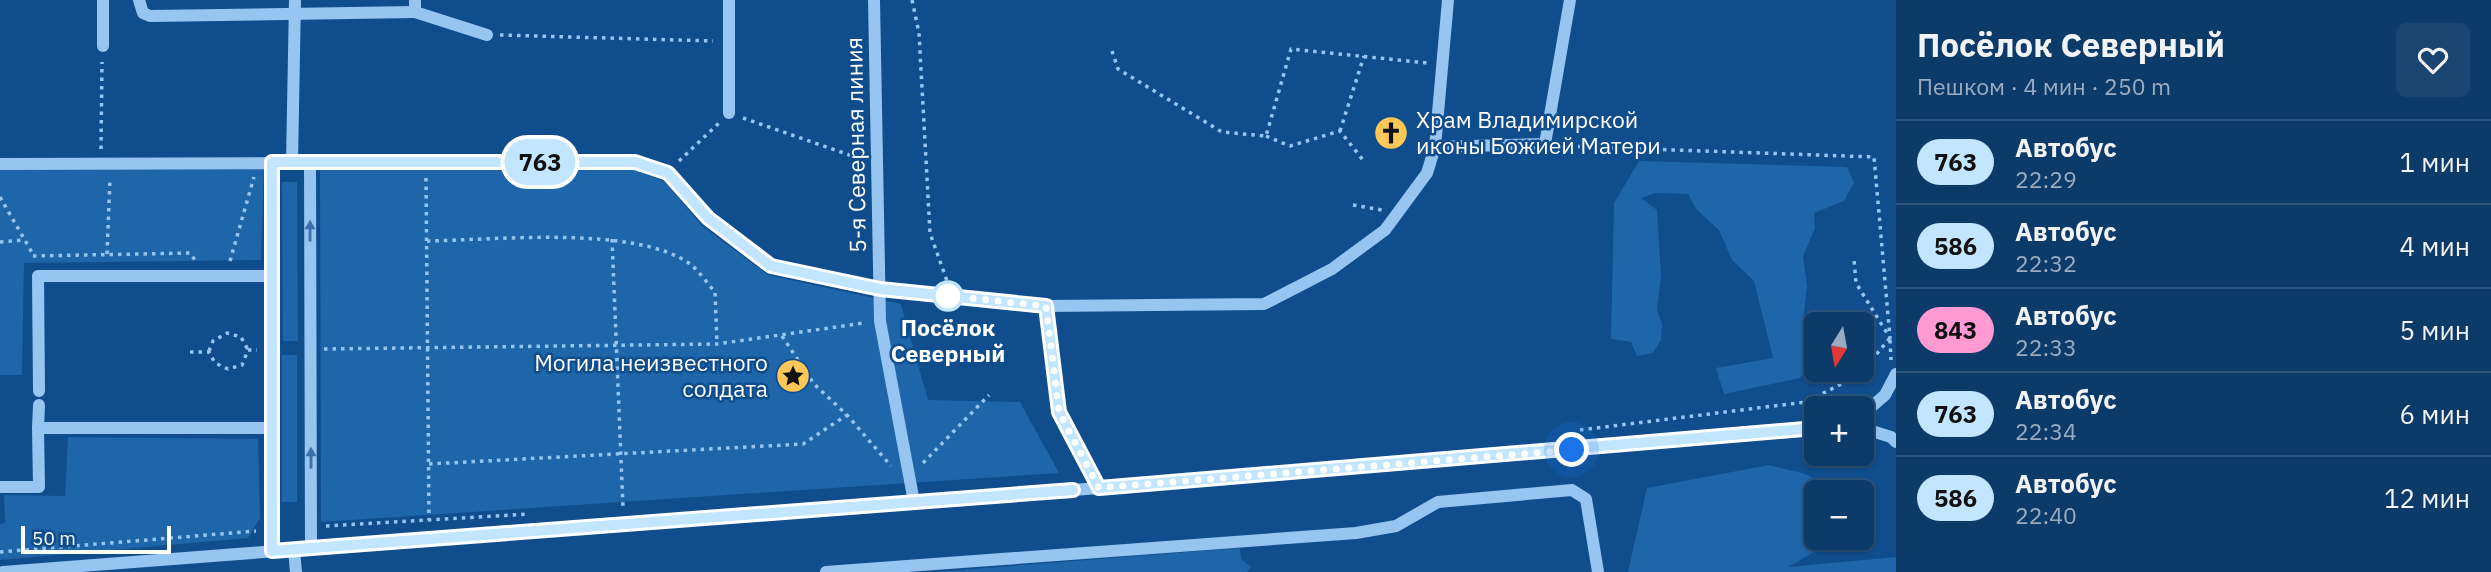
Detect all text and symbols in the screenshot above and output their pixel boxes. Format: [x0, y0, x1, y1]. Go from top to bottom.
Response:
text: Посёлок Северный [1917, 23, 2225, 66]
button: heart [2396, 23, 2470, 97]
street label: 5-я Северная линия [838, 37, 872, 253]
text: Пешком · 4 мин · 250 m [1917, 71, 2171, 101]
place label: Храм Владимирской иконы Божией Матери [1416, 104, 1661, 160]
church icon: Храм Владимирской иконы Божией Матери [1372, 114, 1410, 152]
text: Автобус [2015, 130, 2117, 164]
line badge: 763 [500, 139, 580, 185]
text: 1 мин [2400, 145, 2470, 179]
text: 763 [518, 146, 562, 178]
text: 763 [1934, 146, 1977, 178]
text: 22:29 [2015, 164, 2077, 194]
text: Автобус [2015, 214, 2117, 248]
one-way arrow [304, 220, 316, 242]
text: 4 мин [2400, 229, 2470, 263]
text: 586 [1934, 230, 1977, 262]
text: 22:32 [2015, 248, 2077, 278]
marker: Посёлок Северный [933, 281, 963, 311]
text: Автобус [2015, 298, 2117, 332]
place label: Посёлок Северный [891, 312, 1005, 368]
north arrow [1804, 312, 1874, 382]
map controls [1804, 312, 1874, 550]
text: 5 мин [2400, 313, 2470, 347]
text: 843 [1934, 314, 1977, 346]
text: 22:33 [2015, 332, 2077, 362]
place label: Могила неизвестного солдата [534, 347, 768, 403]
place icon: Могила неизвестного солдата [774, 357, 812, 395]
text: Автобус [2015, 382, 2117, 416]
button: + [1804, 396, 1874, 466]
text: 6 мин [2400, 397, 2470, 431]
text: 763 [1934, 398, 1977, 430]
text: 22:34 [2015, 416, 2077, 446]
your location [1554, 432, 1589, 467]
one-way arrow [305, 447, 317, 469]
text: Автобус [2015, 466, 2117, 500]
button: − [1804, 480, 1874, 550]
text: 12 мин [2384, 481, 2470, 515]
text: 586 [1934, 482, 1977, 514]
text: 22:40 [2015, 500, 2077, 530]
scale bar [21, 523, 172, 555]
text: 50 m [32, 526, 76, 550]

